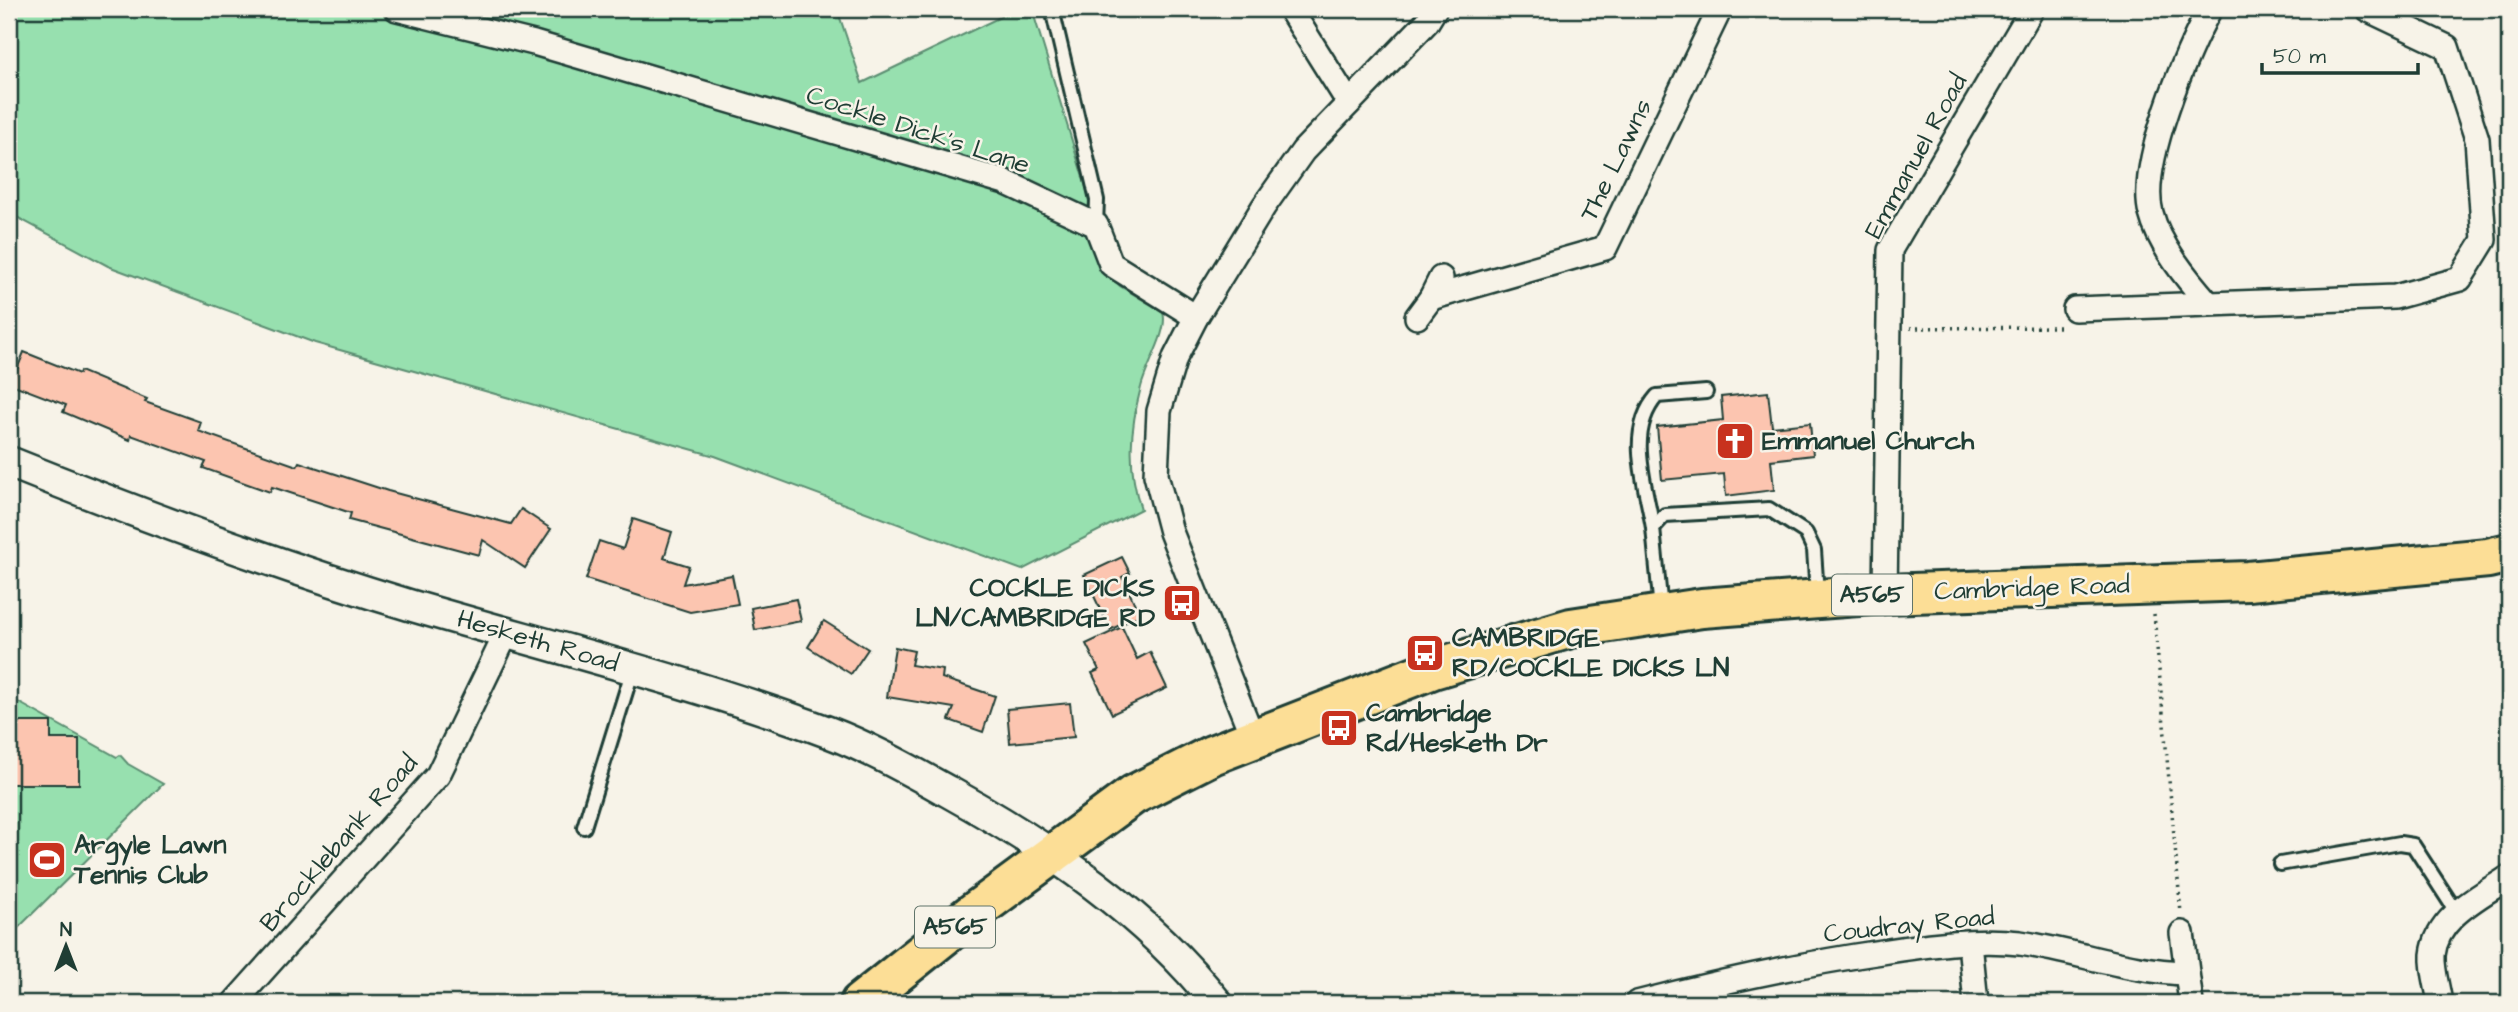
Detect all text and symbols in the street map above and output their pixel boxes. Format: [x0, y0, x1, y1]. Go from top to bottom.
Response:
scale bar [2262, 32, 2418, 76]
text: 50 m [2273, 42, 2327, 71]
street label: Emmanuel Road [1856, 67, 1976, 245]
street label: Cockle Dick's Lane [802, 77, 1034, 183]
street label: The Lawns [1571, 93, 1661, 227]
church icon: Emmanuel Church [1714, 420, 1756, 462]
place label: Emmanuel Church [1762, 423, 1975, 459]
street label: Cambridge Road [1934, 567, 2130, 611]
place label: COCKLE DICKS LN/CAMBRIDGE RD [915, 570, 1155, 636]
road number: A565 [1832, 574, 1912, 616]
bus stop icon: COCKLE DICKS LN/CAMBRIDGE RD [1161, 582, 1203, 624]
street label: Hesketh Road [453, 601, 623, 681]
place label: CAMBRIDGE RD/COCKLE DICKS LN [1452, 620, 1729, 686]
bus stop icon: CAMBRIDGE RD/COCKLE DICKS LN [1404, 632, 1446, 674]
place label: Cambridge Rd/Hesketh Dr [1366, 695, 1548, 761]
bus stop icon: Cambridge Rd/Hesketh Dr [1318, 707, 1360, 749]
street label: Brocklebank Road [252, 746, 426, 940]
place label: Argyle Lawn Tennis Club [73, 827, 227, 893]
sports icon: Argyle Lawn Tennis Club [26, 839, 68, 881]
street label: Coudray Road [1822, 898, 1996, 954]
road number: A565 [915, 906, 995, 947]
north arrow [32, 911, 102, 981]
text: N [60, 917, 72, 944]

